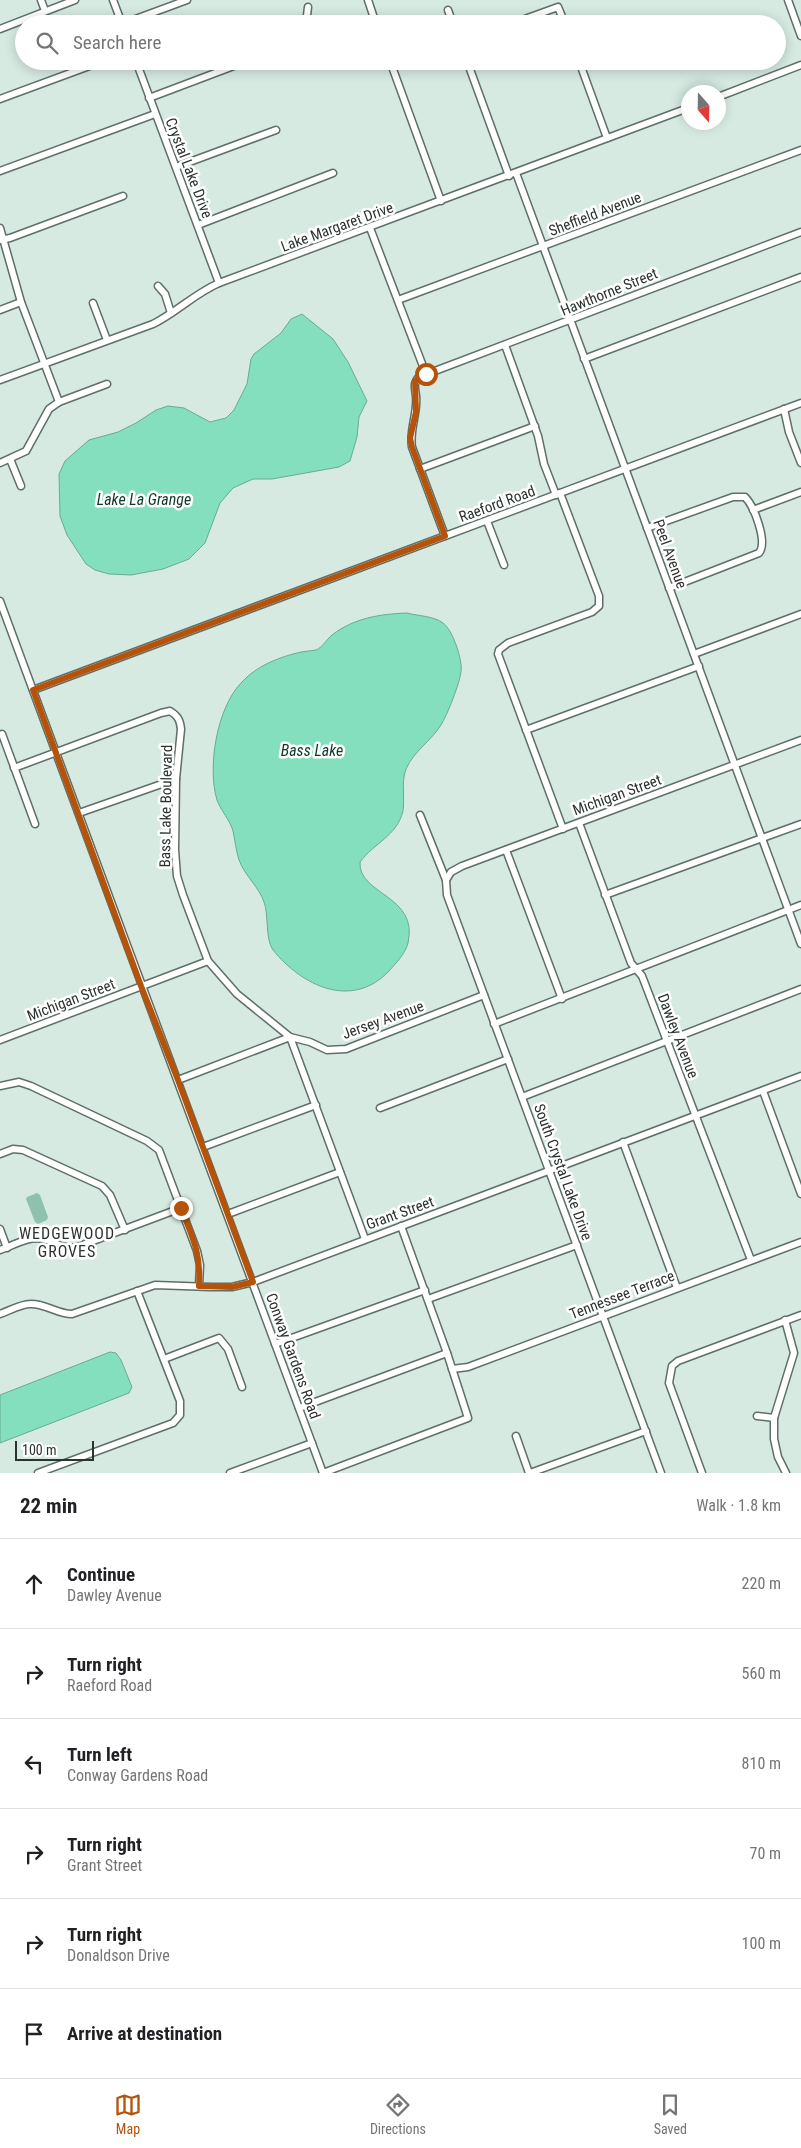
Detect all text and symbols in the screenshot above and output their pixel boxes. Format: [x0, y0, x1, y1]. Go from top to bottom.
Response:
search box [15, 15, 786, 70]
icon: search [33, 29, 61, 57]
text: Search here [73, 31, 161, 54]
north arrow [681, 85, 726, 130]
street label: Crystal Lake Drive [162, 115, 216, 221]
street label: Sheffield Avenue [546, 188, 644, 240]
street label: Lake Margaret Drive [278, 198, 396, 256]
street label: Hawthorne Street [558, 264, 660, 320]
route start [415, 363, 438, 386]
street label: Raeford Road [456, 482, 538, 526]
water label: Lake La Grange [97, 490, 191, 509]
street label: Peel Avenue [649, 517, 691, 591]
water label: Bass Lake [281, 741, 343, 760]
street label: Bass Lake Boulevard [156, 745, 176, 867]
street label: Michigan Street [570, 771, 664, 819]
street label: Michigan Street [24, 975, 118, 1025]
street label: Dawley Avenue [654, 991, 702, 1081]
street label: Jersey Avenue [340, 997, 426, 1043]
street label: South Crystal Lake Drive [530, 1101, 596, 1243]
street label: Grant Street [364, 1192, 436, 1234]
route end [170, 1197, 193, 1220]
district label: WEDGEWOOD GROVES [19, 1224, 115, 1261]
street label: Tennessee Terrace [567, 1267, 677, 1323]
street label: Conway Gardens Road [262, 1291, 324, 1421]
scale bar [15, 1438, 94, 1461]
text: 100 m [22, 1442, 57, 1458]
text: 22 min [20, 1494, 77, 1518]
text: Walk · 1.8 km [696, 1496, 781, 1515]
text: Continue [67, 1563, 135, 1586]
icon: ahead [20, 1570, 48, 1598]
text: 220 m [742, 1574, 781, 1593]
text: Dawley Avenue [67, 1586, 162, 1605]
text: Turn right [67, 1653, 142, 1676]
icon: right [20, 1660, 48, 1688]
text: 560 m [742, 1664, 781, 1683]
text: Raeford Road [67, 1676, 152, 1695]
text: Turn left [67, 1743, 132, 1766]
icon: left [20, 1750, 48, 1778]
text: 810 m [742, 1754, 781, 1773]
text: Conway Gardens Road [67, 1766, 208, 1785]
text: Turn right [67, 1833, 142, 1856]
icon: right [20, 1840, 48, 1868]
text: 70 m [749, 1844, 781, 1863]
text: Grant Street [67, 1856, 142, 1875]
text: Turn right [67, 1923, 142, 1946]
icon: right [20, 1930, 48, 1958]
text: 100 m [742, 1934, 781, 1953]
text: Donaldson Drive [67, 1946, 170, 1965]
icon: arrive [20, 2020, 48, 2048]
text: Arrive at destination [67, 2022, 222, 2045]
tab: Map [114, 2091, 142, 2137]
tab: Directions [370, 2091, 426, 2137]
tab: Saved [654, 2091, 687, 2137]

